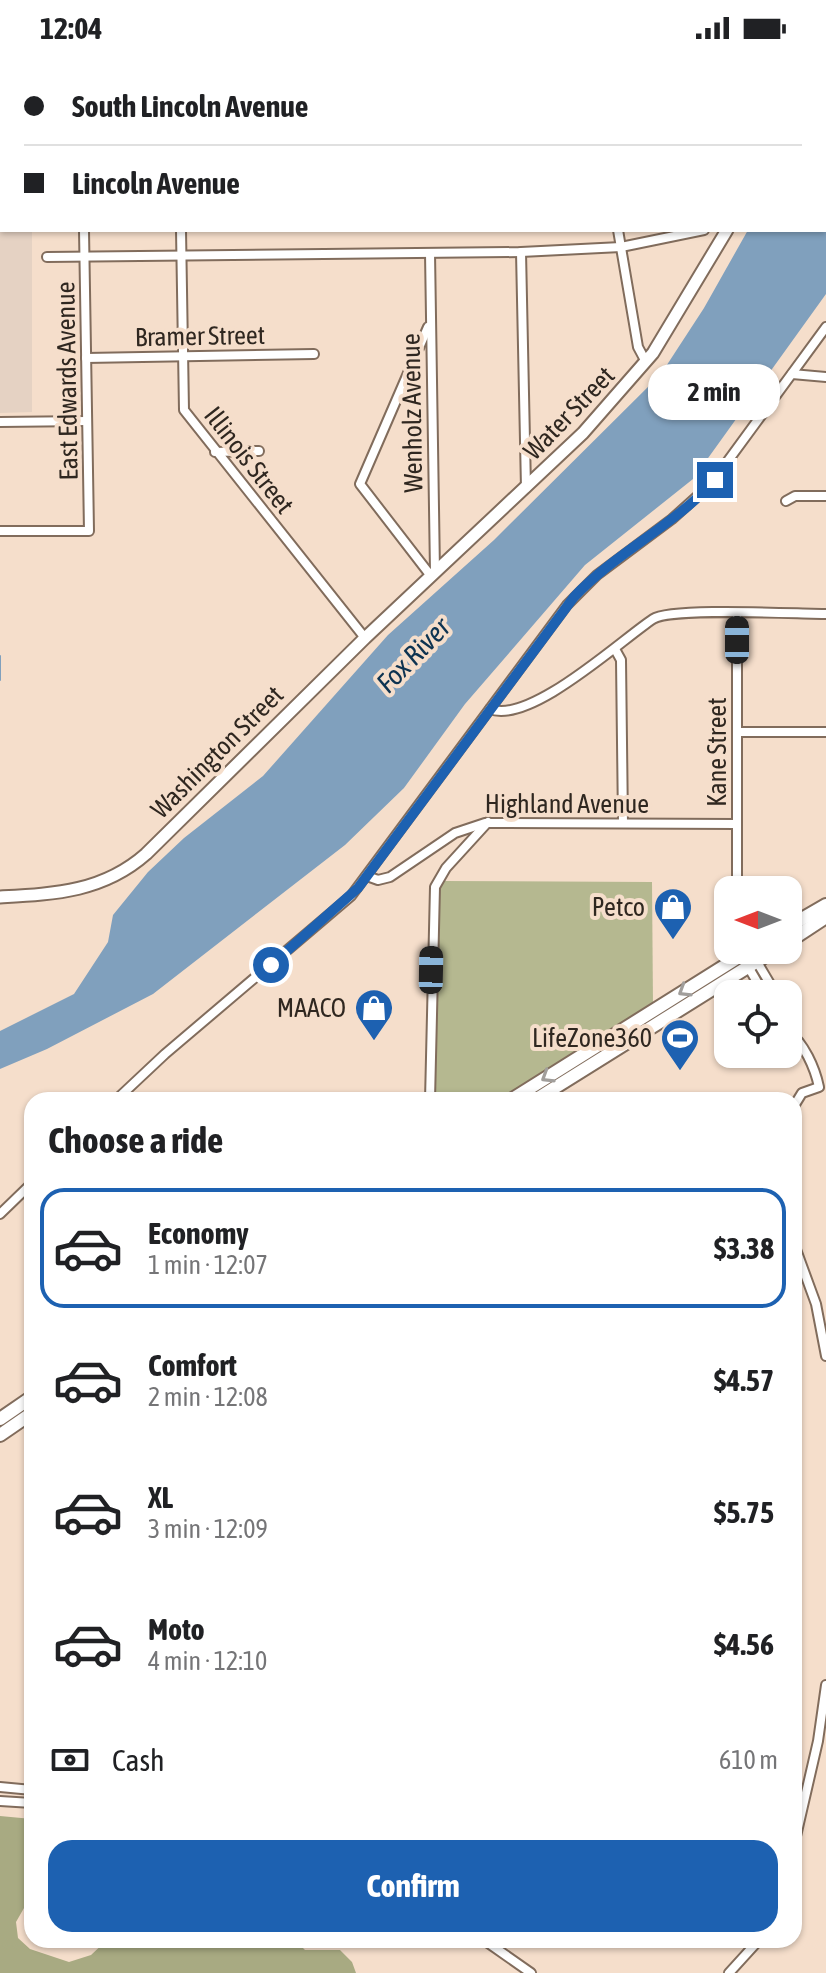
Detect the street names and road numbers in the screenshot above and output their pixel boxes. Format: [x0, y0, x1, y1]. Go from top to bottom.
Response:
street label: East Edwards Avenue [50, 281, 84, 481]
street label: Bramer Street [135, 320, 265, 352]
street label: Wenholz Avenue [396, 333, 428, 493]
street label: Water Street [517, 360, 621, 466]
street label: Illinois Street [198, 401, 300, 519]
street label: Washington Street [145, 680, 289, 824]
street label: Kane Street [702, 697, 732, 807]
street label: Highland Avenue [485, 789, 649, 819]

